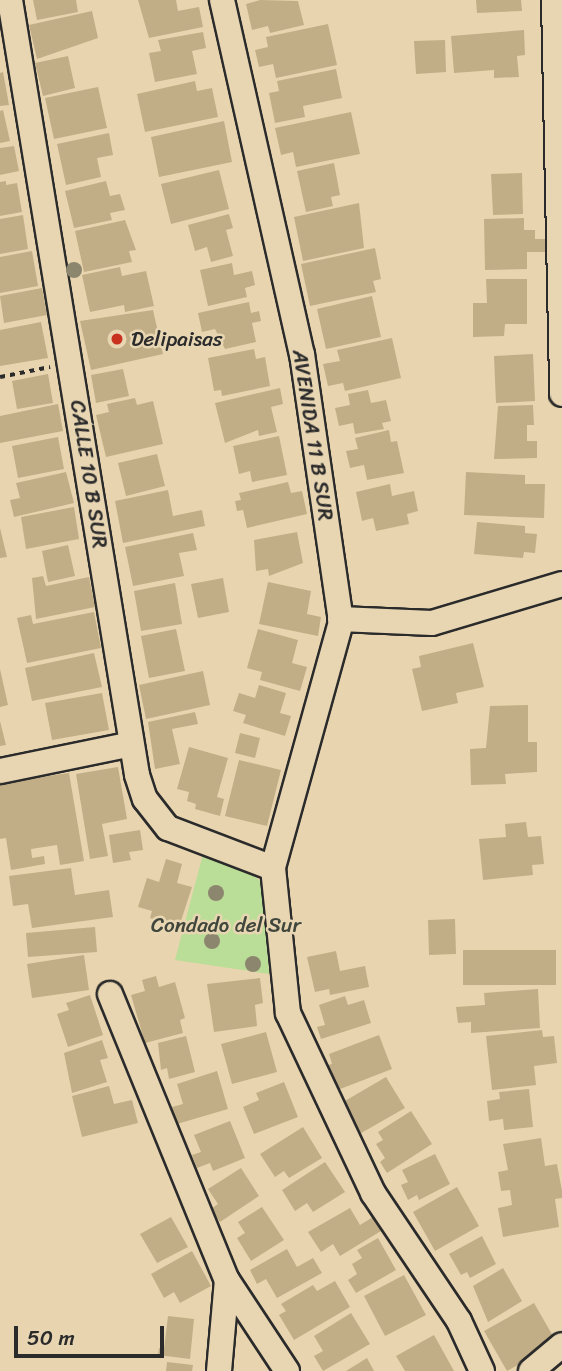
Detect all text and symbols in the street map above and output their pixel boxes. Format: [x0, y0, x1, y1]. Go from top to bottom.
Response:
place label: Delipaisas [131, 326, 222, 352]
marker: Delipaisas [109, 331, 125, 347]
street label: AVENIDA 11 B SUR [287, 348, 339, 522]
street label: CALLE 10 B SUR [65, 398, 113, 550]
park label: Condado del Sur [151, 912, 301, 938]
scale bar [18, 1312, 168, 1356]
text: 50 m [27, 1319, 75, 1357]

